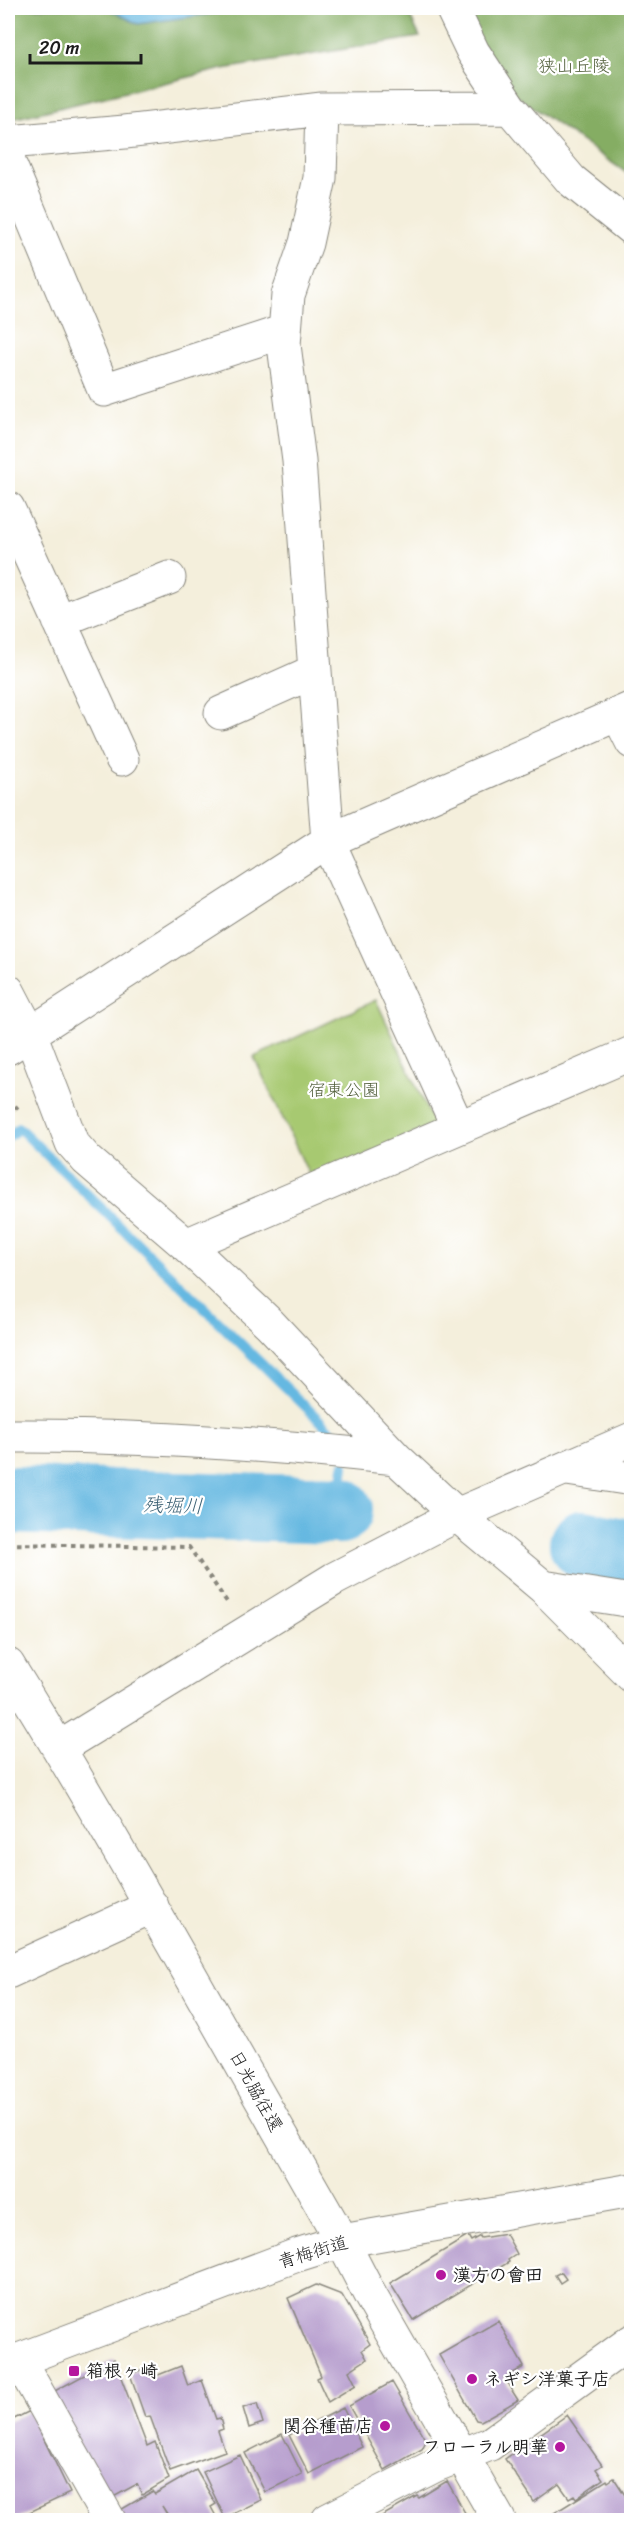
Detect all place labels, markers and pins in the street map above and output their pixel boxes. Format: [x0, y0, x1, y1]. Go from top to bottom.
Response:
place label: 漢方の會田 [453, 2259, 543, 2291]
marker: 漢方の會田 [434, 2268, 448, 2282]
place label: 箱根ヶ崎 [86, 2355, 158, 2387]
place label: ネギシ洋菓子店 [484, 2363, 610, 2395]
marker: 箱根ヶ崎 [67, 2364, 81, 2378]
marker: ネギシ洋菓子店 [465, 2372, 479, 2386]
place label: 関谷種苗店 [283, 2410, 373, 2442]
marker: 関谷種苗店 [378, 2419, 392, 2433]
place label: フローラル明華 [423, 2431, 548, 2463]
marker: フローラル明華 [553, 2440, 567, 2454]

